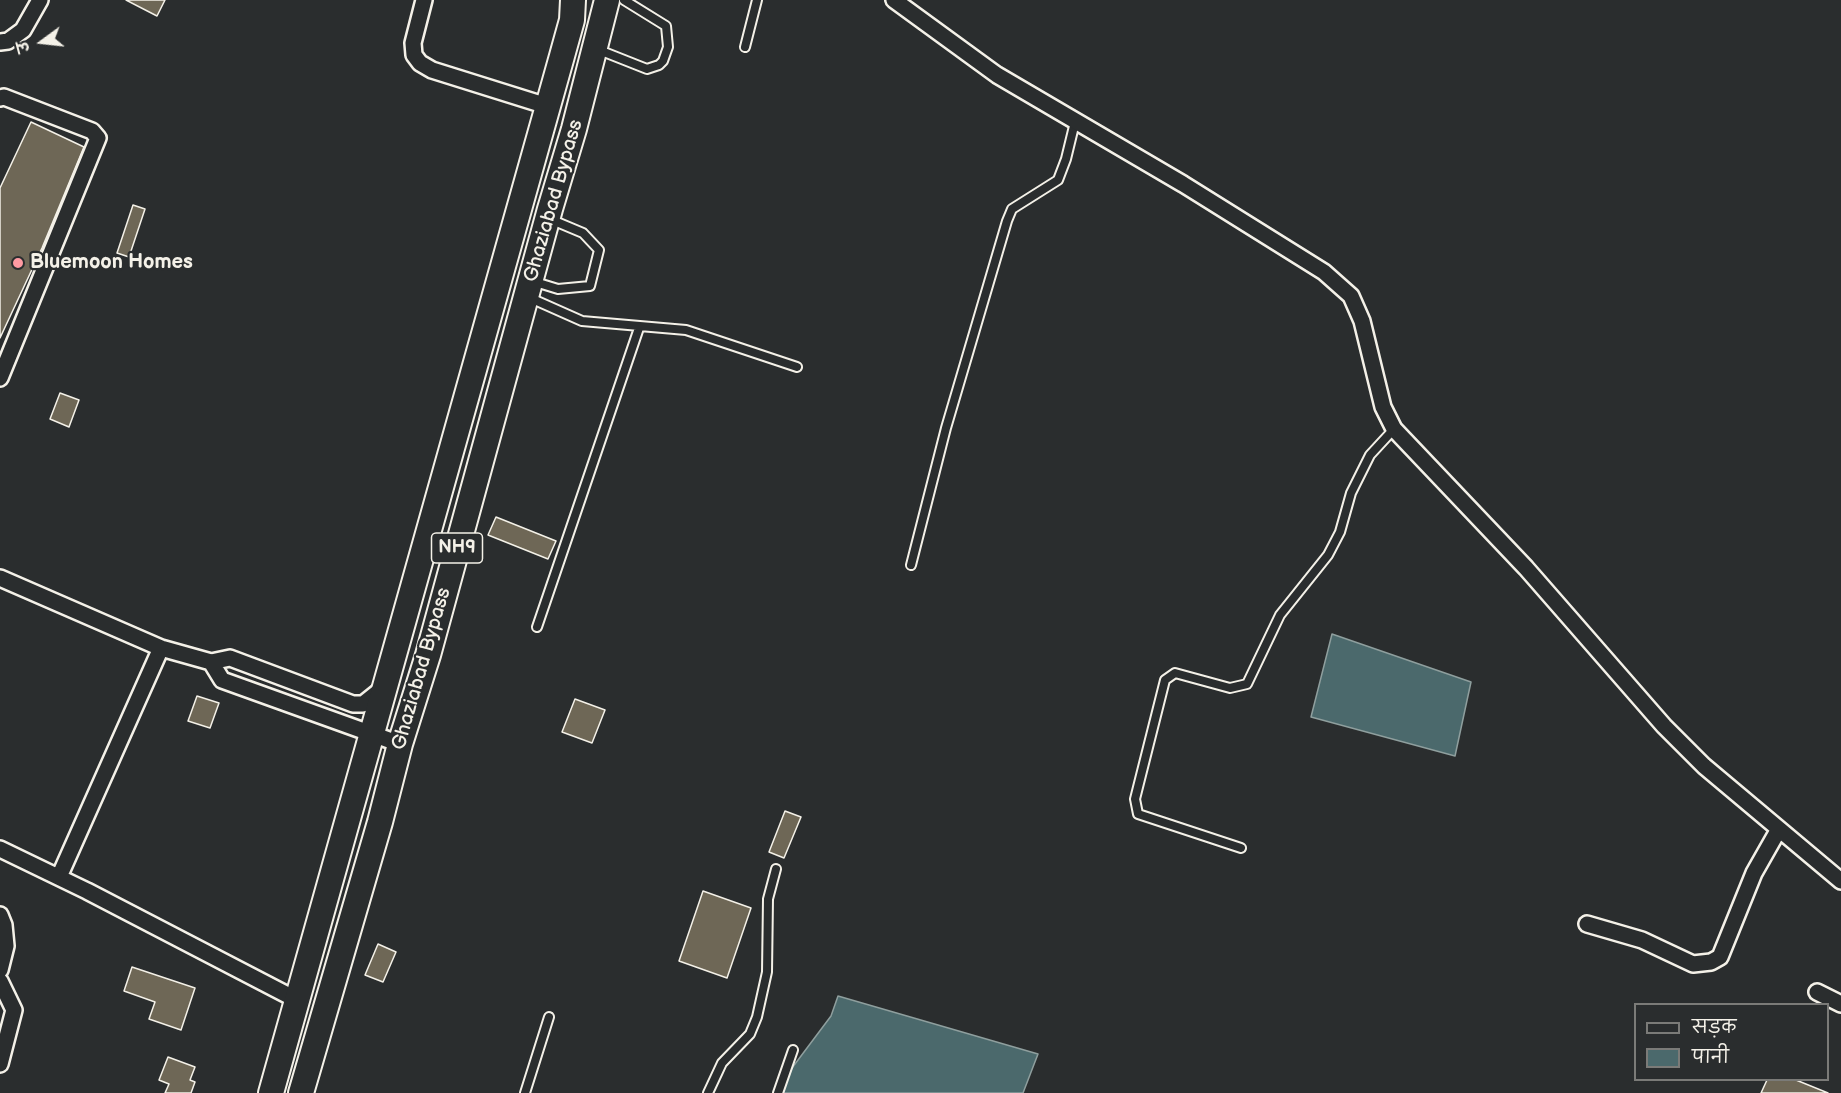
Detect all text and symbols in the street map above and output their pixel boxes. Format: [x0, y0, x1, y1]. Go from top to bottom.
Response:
north arrow [12, 12, 72, 72]
text: उ [14, 39, 35, 54]
street label: Ghaziabad Bypass [519, 117, 589, 285]
place label: Bluemoon Homes [30, 251, 193, 275]
marker: Bluemoon Homes [11, 256, 25, 270]
road number: NH9 [432, 533, 482, 563]
street label: Ghaziabad Bypass [387, 585, 457, 753]
legend [1634, 1003, 1829, 1081]
text: सड़क [1692, 1017, 1736, 1038]
text: पानी [1692, 1047, 1729, 1068]

